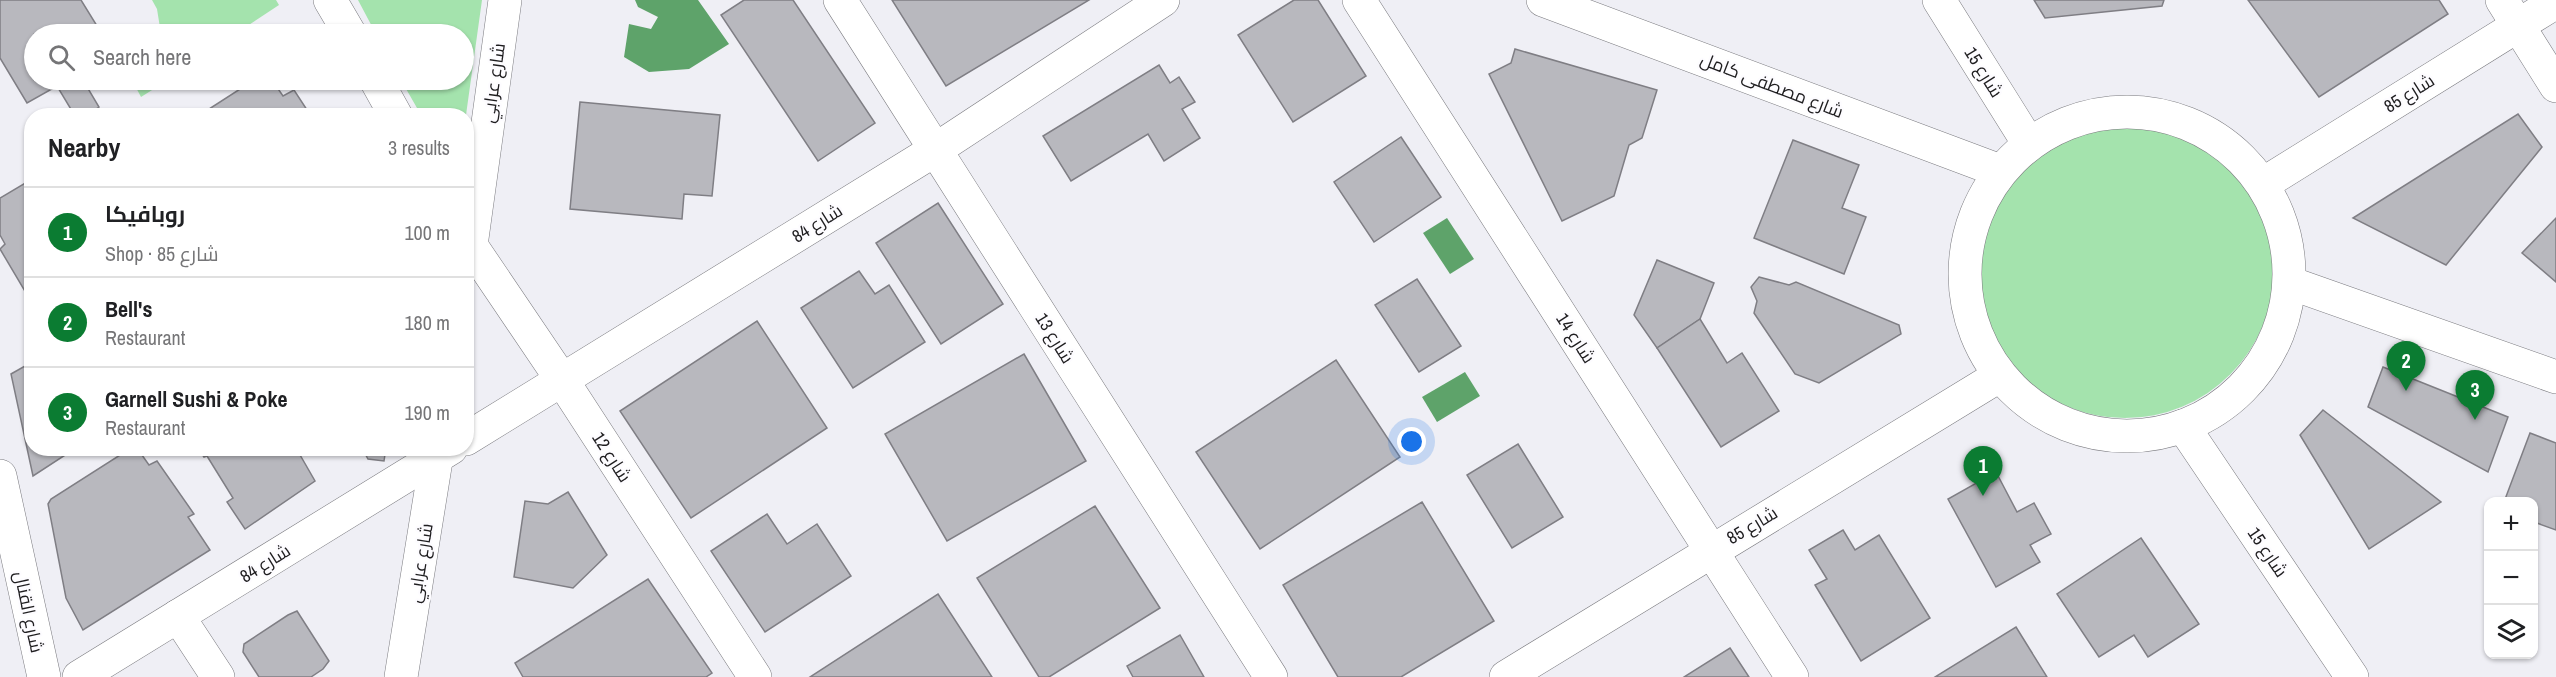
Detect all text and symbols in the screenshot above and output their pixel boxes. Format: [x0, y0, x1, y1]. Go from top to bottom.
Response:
search box [24, 24, 474, 90]
icon: search [45, 41, 78, 74]
street label: شارع عرابي [475, 41, 513, 125]
text: Search here [93, 42, 191, 72]
street label: شارع 15 [1959, 42, 2009, 102]
street label: شارع مصطفى كامل [1697, 46, 1847, 124]
street label: شارع 85 [2379, 68, 2439, 118]
text: Nearby [48, 130, 120, 165]
text: 3 results [388, 134, 450, 161]
street label: شارع 84 [787, 198, 847, 248]
text: روبافيكا [105, 199, 185, 229]
text: 1 [63, 219, 72, 246]
text: 100 m [404, 219, 450, 246]
text: Shop · شارع 85 [105, 240, 219, 267]
text: Bell's [105, 294, 152, 324]
street label: شارع 13 [1030, 308, 1080, 368]
street label: شارع 14 [1550, 308, 1602, 368]
text: 2 [63, 309, 72, 336]
text: 180 m [404, 309, 450, 336]
text: Restaurant [105, 324, 185, 351]
pin: 2 [2386, 342, 2426, 391]
pin: 3 [2456, 370, 2494, 420]
text: Garnell Sushi & Poke [105, 384, 288, 414]
text: 3 [63, 399, 72, 426]
text: 190 m [404, 399, 450, 426]
text: Restaurant [105, 414, 185, 441]
street label: شارع 12 [586, 427, 638, 487]
your location [1397, 427, 1426, 456]
pin: 1 [1964, 446, 2002, 496]
map controls [2484, 497, 2538, 659]
button: + [2484, 497, 2538, 551]
street label: شارع 85 [1722, 500, 1782, 550]
street label: شارع عرابي [401, 521, 441, 605]
street label: شارع 15 [2242, 522, 2294, 582]
street label: شارع 84 [235, 538, 295, 588]
button: − [2484, 551, 2538, 605]
street label: شارع القنال [8, 569, 50, 655]
button: layers [2484, 605, 2538, 659]

